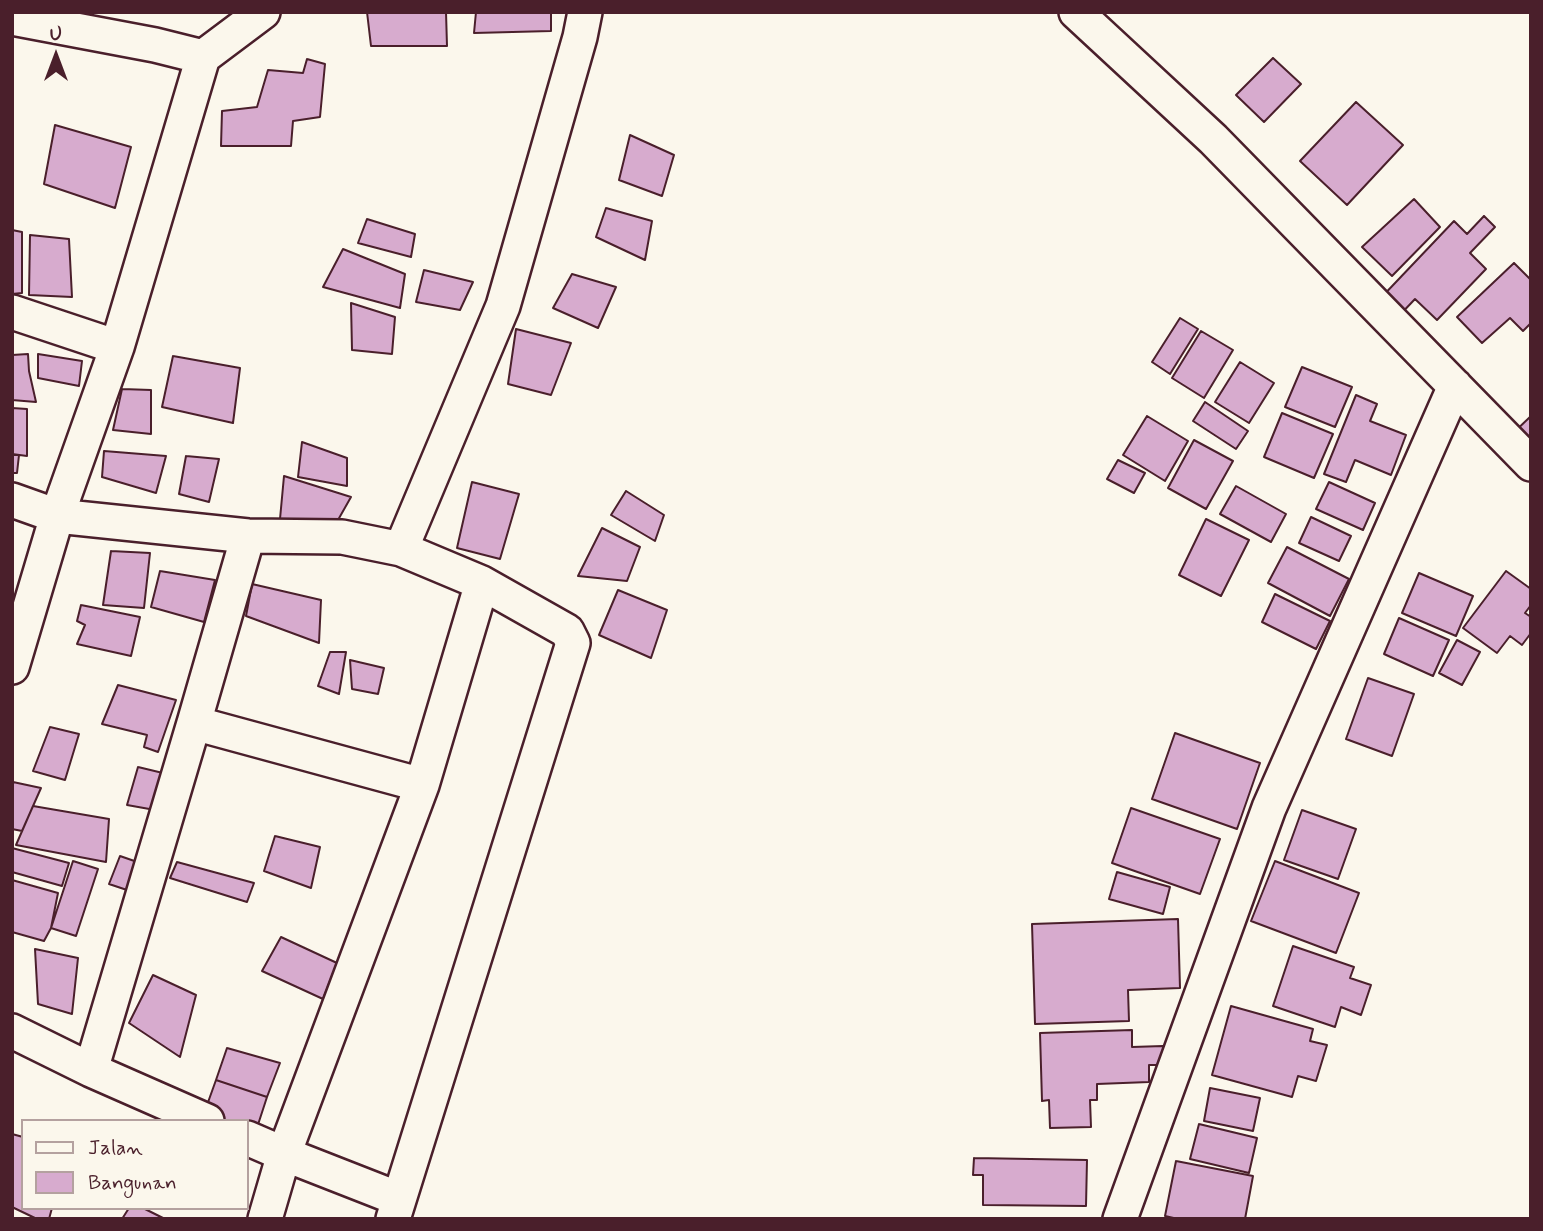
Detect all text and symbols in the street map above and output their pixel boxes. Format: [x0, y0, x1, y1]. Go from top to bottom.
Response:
north arrow [21, 21, 91, 91]
text: U [50, 22, 62, 47]
legend [21, 1119, 248, 1210]
text: Jalan [88, 1134, 143, 1162]
text: Bangunan [88, 1169, 177, 1197]

